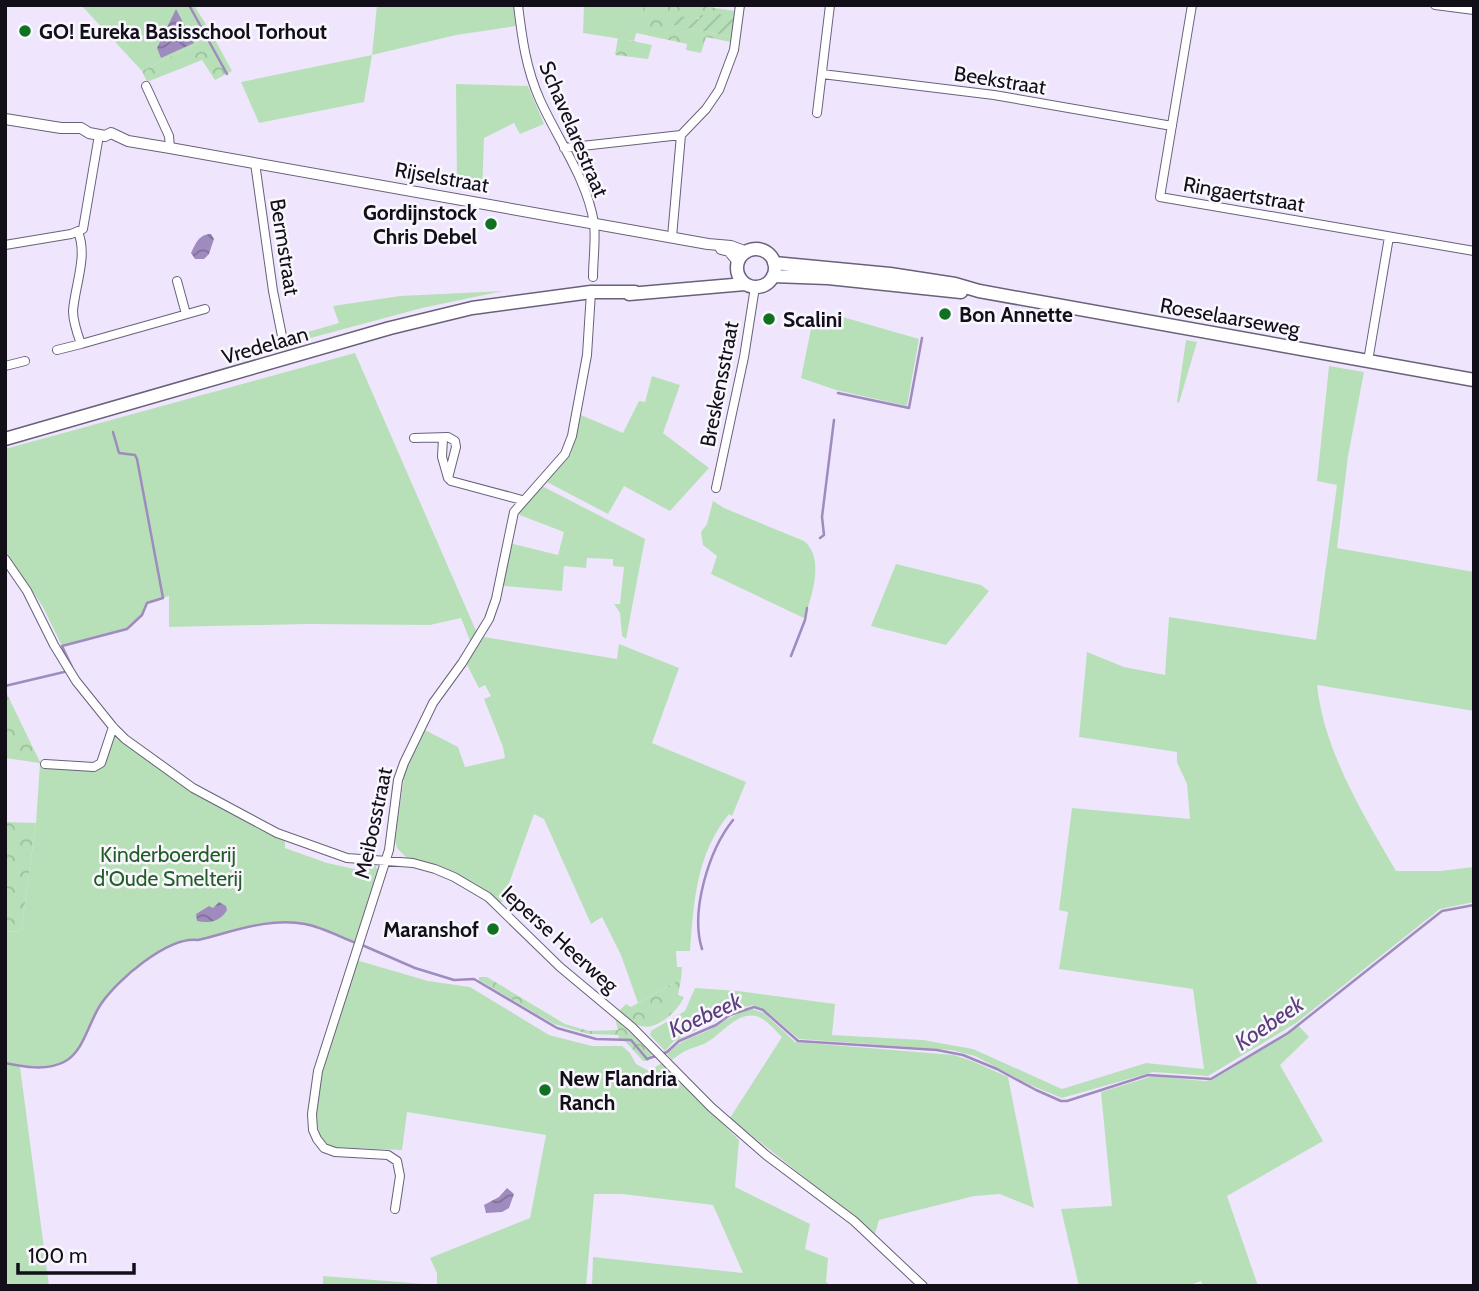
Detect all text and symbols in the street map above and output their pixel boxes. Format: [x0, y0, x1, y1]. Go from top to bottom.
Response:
place label: GO! Eureka Basisschool Torhout [39, 19, 327, 44]
marker: GO! Eureka Basisschool Torhout [17, 23, 33, 39]
street label: Schavelarestraat [534, 57, 614, 201]
street label: Beekstraat [952, 60, 1048, 100]
street label: Rijselstraat [393, 156, 491, 199]
street label: Ringaertstraat [1181, 171, 1307, 217]
street label: Bermstraat [265, 197, 305, 297]
place label: Gordijnstock Chris Debel [363, 200, 478, 249]
marker: Gordijnstock Chris Debel [483, 216, 499, 232]
street label: Roeselaarseweg [1158, 292, 1302, 342]
place label: Bon Annette [959, 302, 1073, 327]
marker: Bon Annette [937, 306, 953, 322]
place label: Scalini [783, 307, 842, 332]
marker: Scalini [761, 311, 777, 327]
street label: Breskensstraat [695, 319, 743, 449]
street label: Vredelaan [219, 321, 311, 369]
street label: Meibosstraat [349, 765, 397, 881]
park label: Kinderboerderij d'Oude Smelterij [94, 842, 242, 892]
street label: Ieperse Heerweg [497, 880, 624, 998]
place label: Maranshof [383, 917, 479, 942]
marker: Maranshof [485, 921, 501, 937]
water label: Koebeek [664, 986, 747, 1043]
water label: Koebeek [1229, 989, 1310, 1056]
place label: New Flandria Ranch [559, 1066, 678, 1115]
marker: New Flandria Ranch [537, 1082, 553, 1098]
scale bar [18, 1232, 133, 1276]
text: 100 m [28, 1243, 87, 1268]

